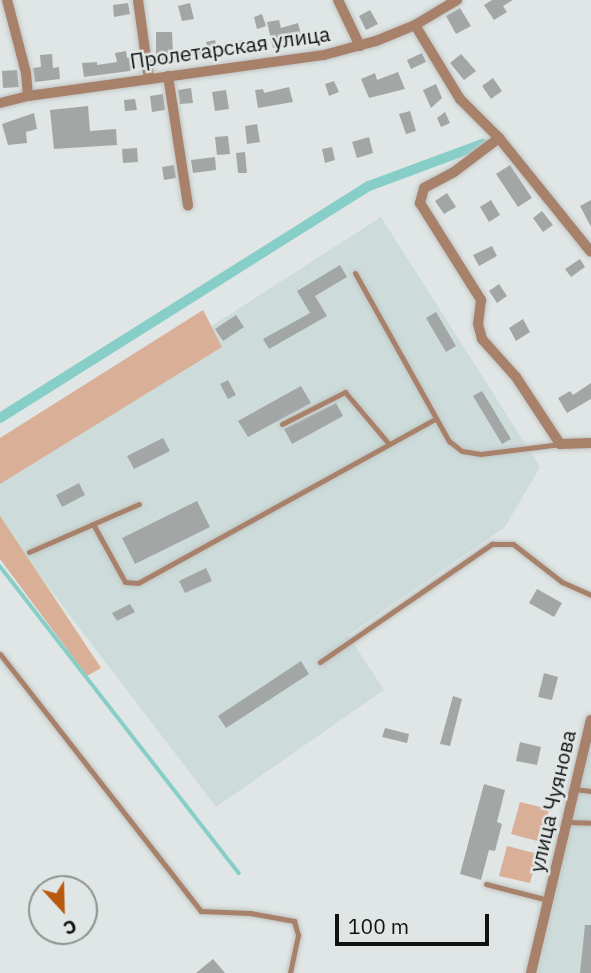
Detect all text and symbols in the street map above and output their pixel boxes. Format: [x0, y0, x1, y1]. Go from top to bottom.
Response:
street label: Пролетарская улица [128, 20, 332, 74]
street label: улица Чуянова [523, 727, 581, 875]
north arrow [28, 875, 98, 945]
scale bar [339, 900, 493, 944]
text: 100 m [348, 912, 409, 940]
text: С [60, 914, 80, 941]

